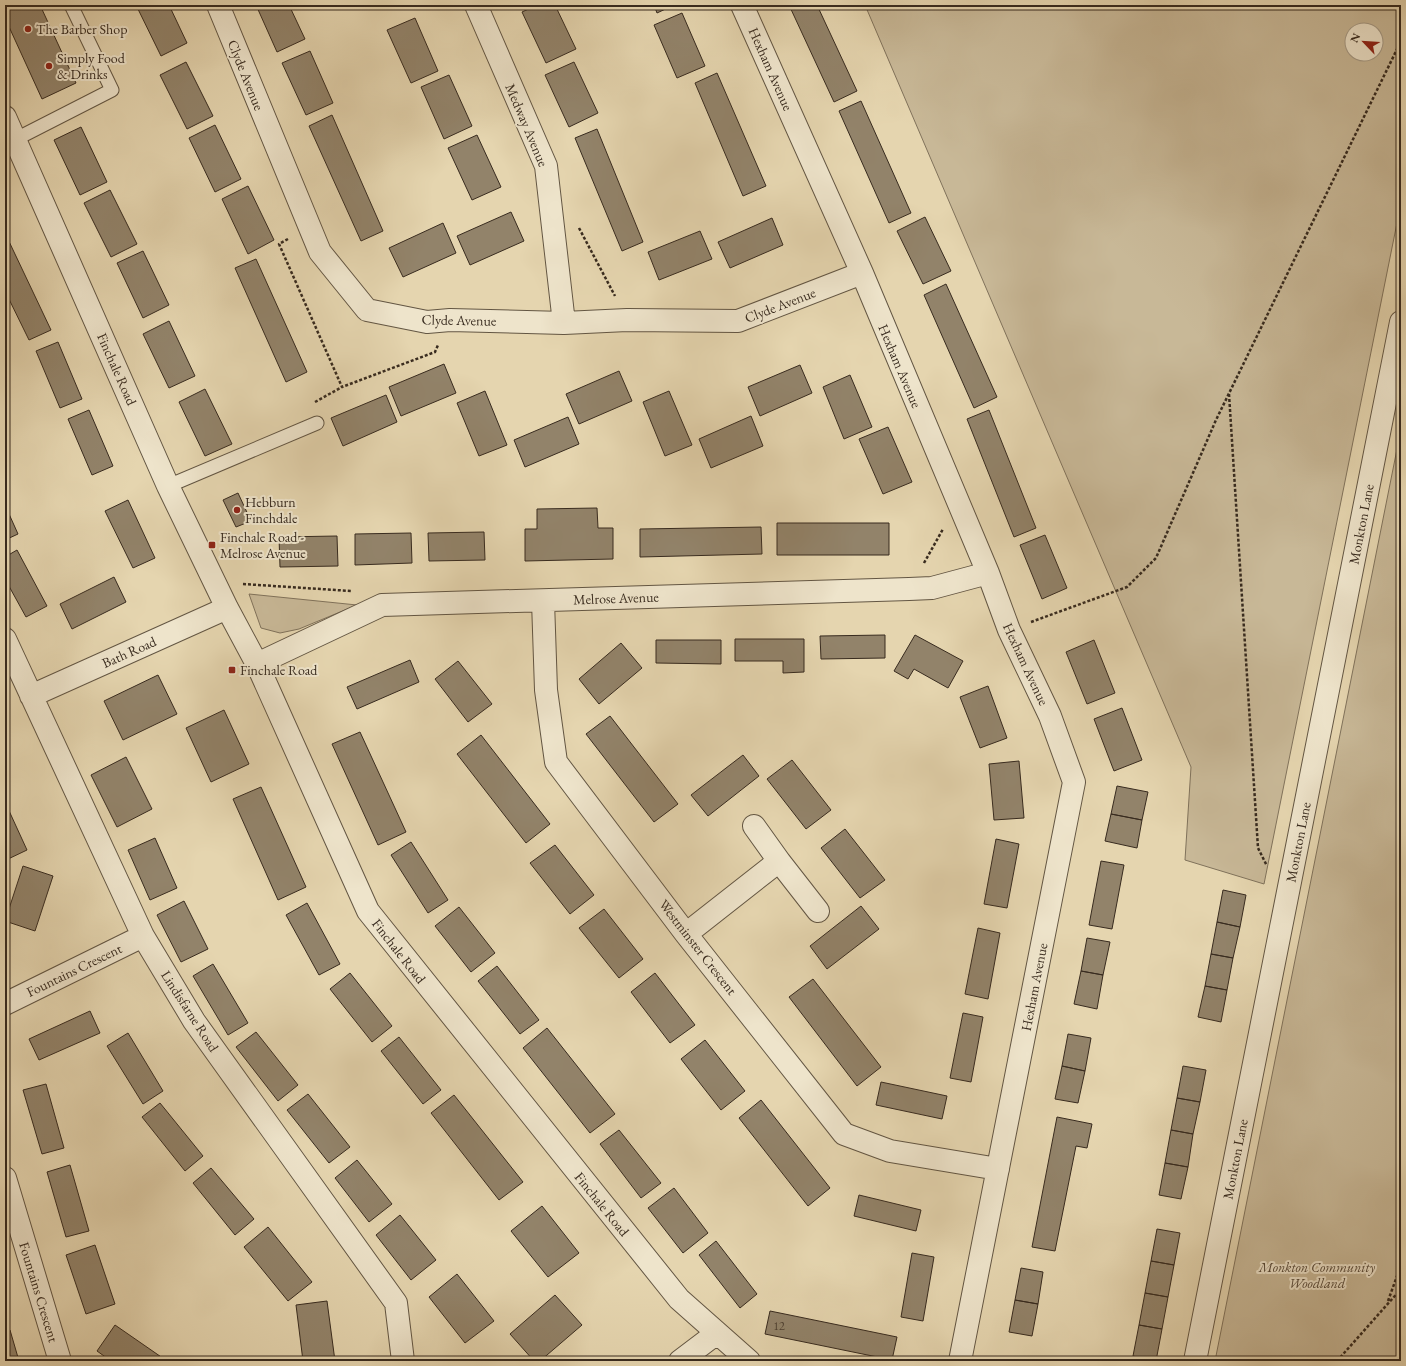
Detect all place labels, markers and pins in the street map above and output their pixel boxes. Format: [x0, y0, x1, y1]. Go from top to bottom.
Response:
place label: The Barber Shop [36, 20, 127, 38]
marker: The Barber Shop [23, 24, 33, 34]
place label: Simply Food & Drinks [57, 49, 126, 83]
marker: Simply Food & Drinks [44, 61, 54, 71]
place label: Hebburn Finchdale [245, 493, 298, 527]
marker: Hebburn Finchdale [232, 505, 242, 515]
place label: Finchale Road - Melrose Avenue [220, 528, 306, 562]
marker: Finchale Road - Melrose Avenue [207, 540, 217, 550]
place label: Finchale Road [240, 661, 318, 679]
marker: Finchale Road [227, 665, 237, 675]

